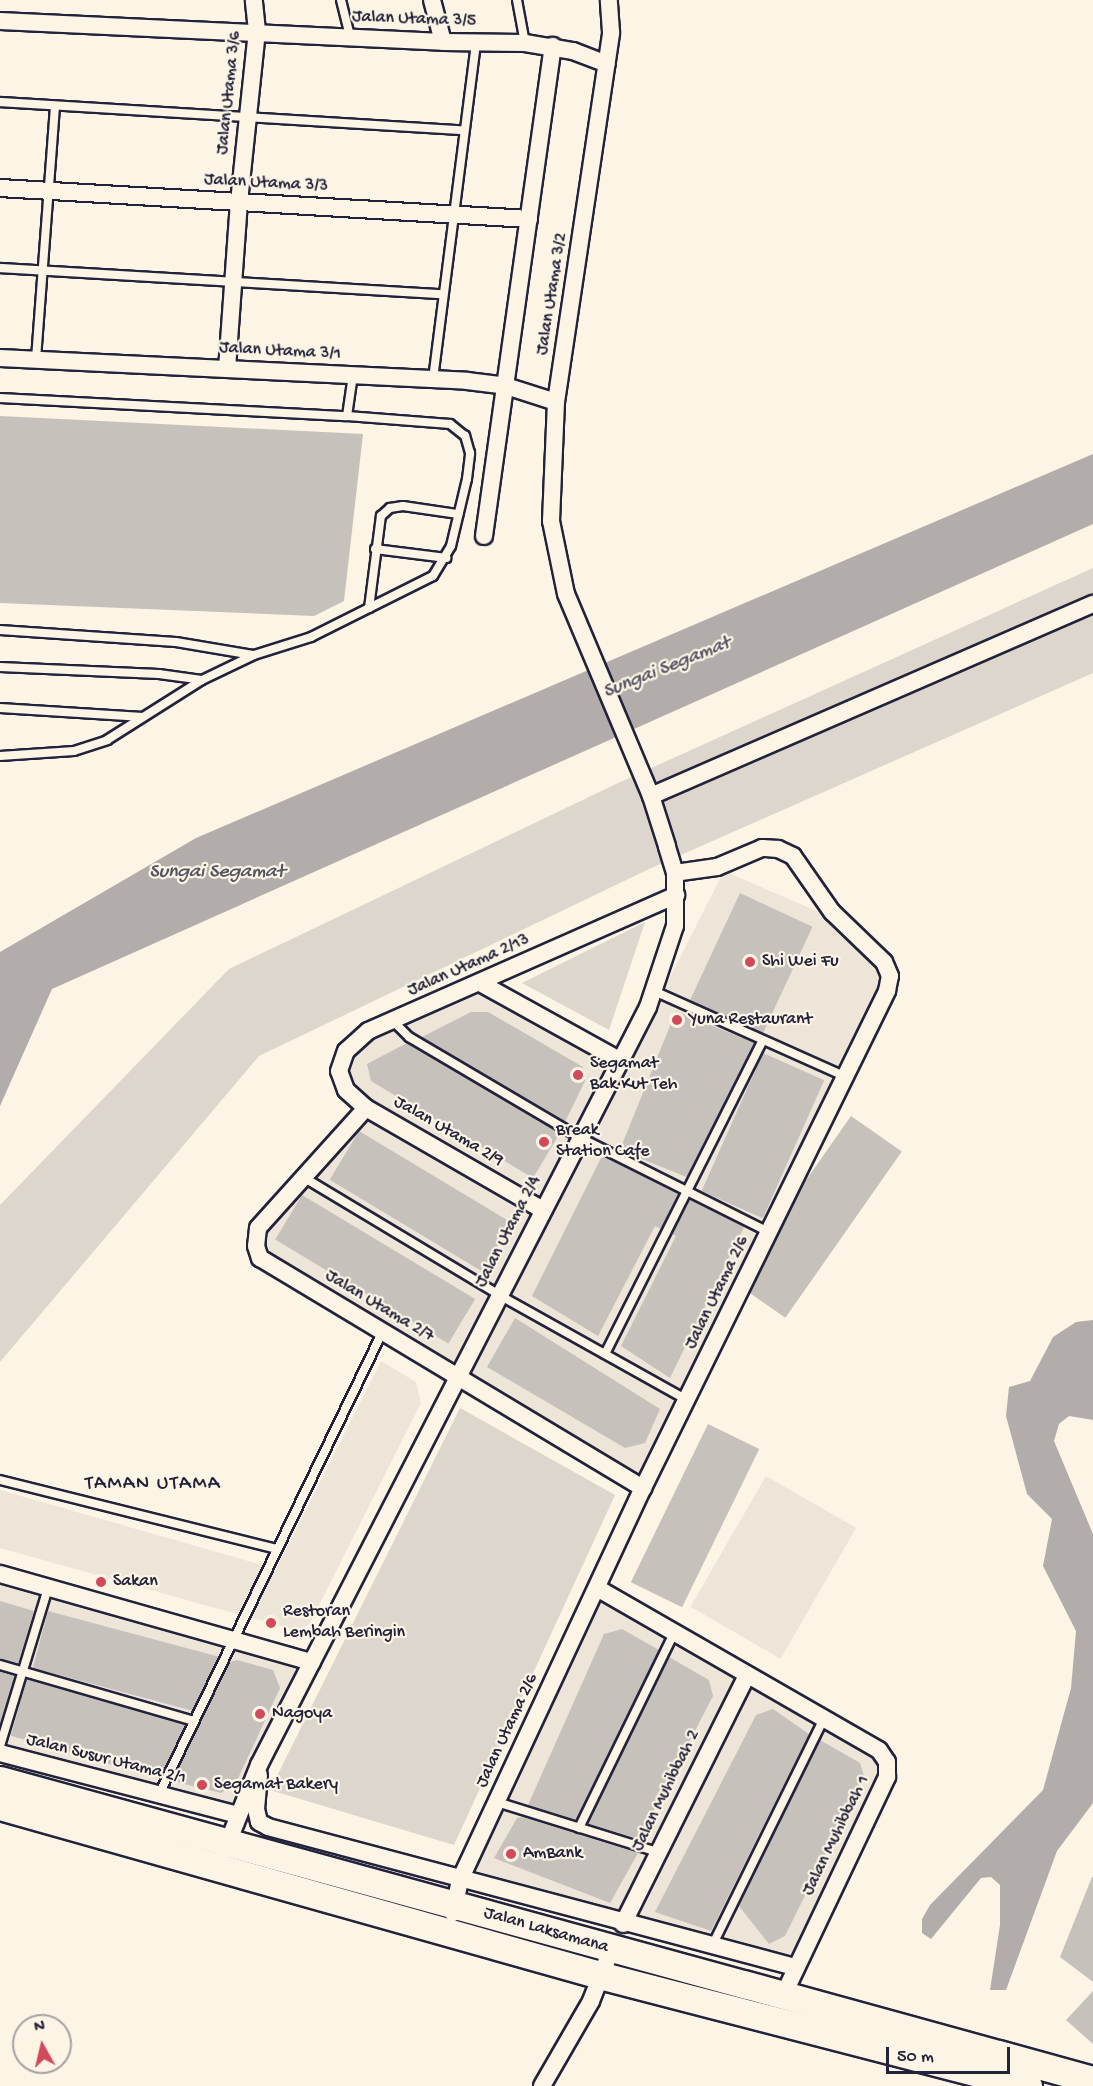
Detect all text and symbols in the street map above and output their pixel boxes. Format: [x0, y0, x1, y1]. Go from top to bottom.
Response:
street label: Jalan Utama 3/5 [352, 7, 476, 33]
street label: Jalan Utama 3/6 [213, 30, 247, 156]
street label: Jalan Utama 3/3 [203, 170, 329, 198]
street label: Jalan Utama 3/2 [533, 231, 573, 357]
street label: Jalan Utama 3/1 [219, 338, 341, 366]
water label: Sungai Segamat [600, 632, 734, 704]
water label: Sungai Segamat [149, 860, 285, 884]
street label: Jalan Utama 2/13 [405, 930, 533, 1002]
place label: Shi Wei Fu [762, 951, 839, 973]
marker: Shi Wei Fu [743, 955, 757, 969]
place label: Yuna Restaurant [689, 1009, 812, 1031]
marker: Yuna Restaurant [670, 1013, 684, 1027]
place label: Segamat Bak Kut Teh [590, 1054, 677, 1096]
marker: Segamat Bak Kut Teh [571, 1068, 585, 1082]
street label: Jalan Utama 2/9 [389, 1092, 507, 1172]
place label: Break Station Cafe [556, 1121, 650, 1164]
marker: Break Station Cafe [537, 1135, 551, 1149]
street label: Jalan Utama 2/4 [472, 1172, 546, 1292]
street label: Jalan Utama 2/6 [681, 1233, 755, 1353]
street label: Jalan Utama 2/7 [320, 1266, 438, 1348]
district label: TAMAN UTAMA [85, 1472, 221, 1496]
place label: Sakan [113, 1571, 158, 1593]
marker: Sakan [94, 1575, 108, 1589]
place label: Restoran Lembah Beringin [283, 1602, 405, 1644]
marker: Restoran Lembah Beringin [264, 1616, 278, 1630]
street label: Jalan Utama 2/6 [472, 1671, 544, 1791]
place label: Nagoya [272, 1703, 332, 1725]
marker: Nagoya [253, 1707, 267, 1721]
street label: Jalan Muhibbah 2 [628, 1727, 706, 1855]
street label: Jalan Susur Utama 2/1 [24, 1730, 188, 1790]
street label: Jalan Muhibbah 1 [799, 1772, 875, 1900]
place label: Segamat Bakery [214, 1774, 338, 1796]
marker: Segamat Bakery [195, 1778, 209, 1792]
place label: AmBank [523, 1843, 582, 1865]
marker: AmBank [504, 1847, 518, 1861]
street label: Jalan Laksamana [481, 1903, 611, 1959]
north arrow [12, 2014, 72, 2074]
text: N [33, 2018, 46, 2038]
scale bar [889, 2035, 1014, 2073]
text: 50 m [897, 2047, 934, 2068]

